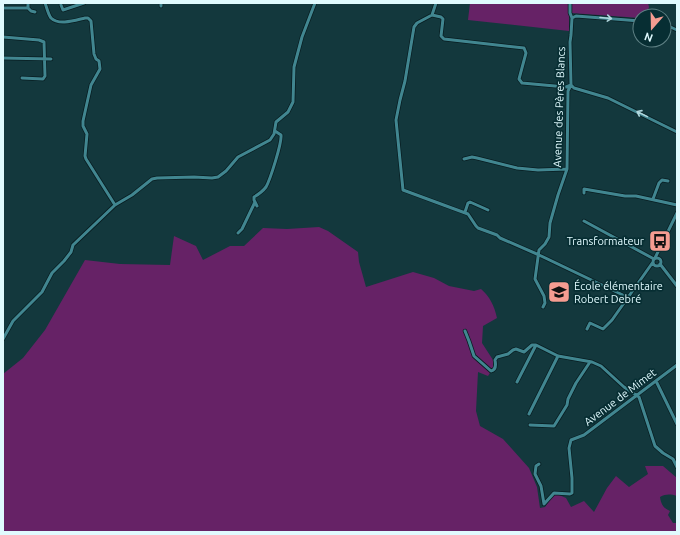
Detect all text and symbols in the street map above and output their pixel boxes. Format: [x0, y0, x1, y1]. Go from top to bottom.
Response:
north arrow [632, 8, 672, 48]
one-way arrow [599, 15, 612, 22]
text: N [643, 30, 654, 44]
street label: Avenue des Pères Blancs [551, 46, 567, 168]
one-way arrow [636, 110, 648, 117]
bus stop icon: Transformateur [647, 228, 673, 254]
place label: Transformateur [567, 235, 645, 247]
school or university icon: École élémentaire Robert Debré [546, 279, 572, 305]
place label: École élémentaire Robert Debré [574, 279, 663, 305]
street label: Avenue de Mimet [582, 366, 659, 428]

